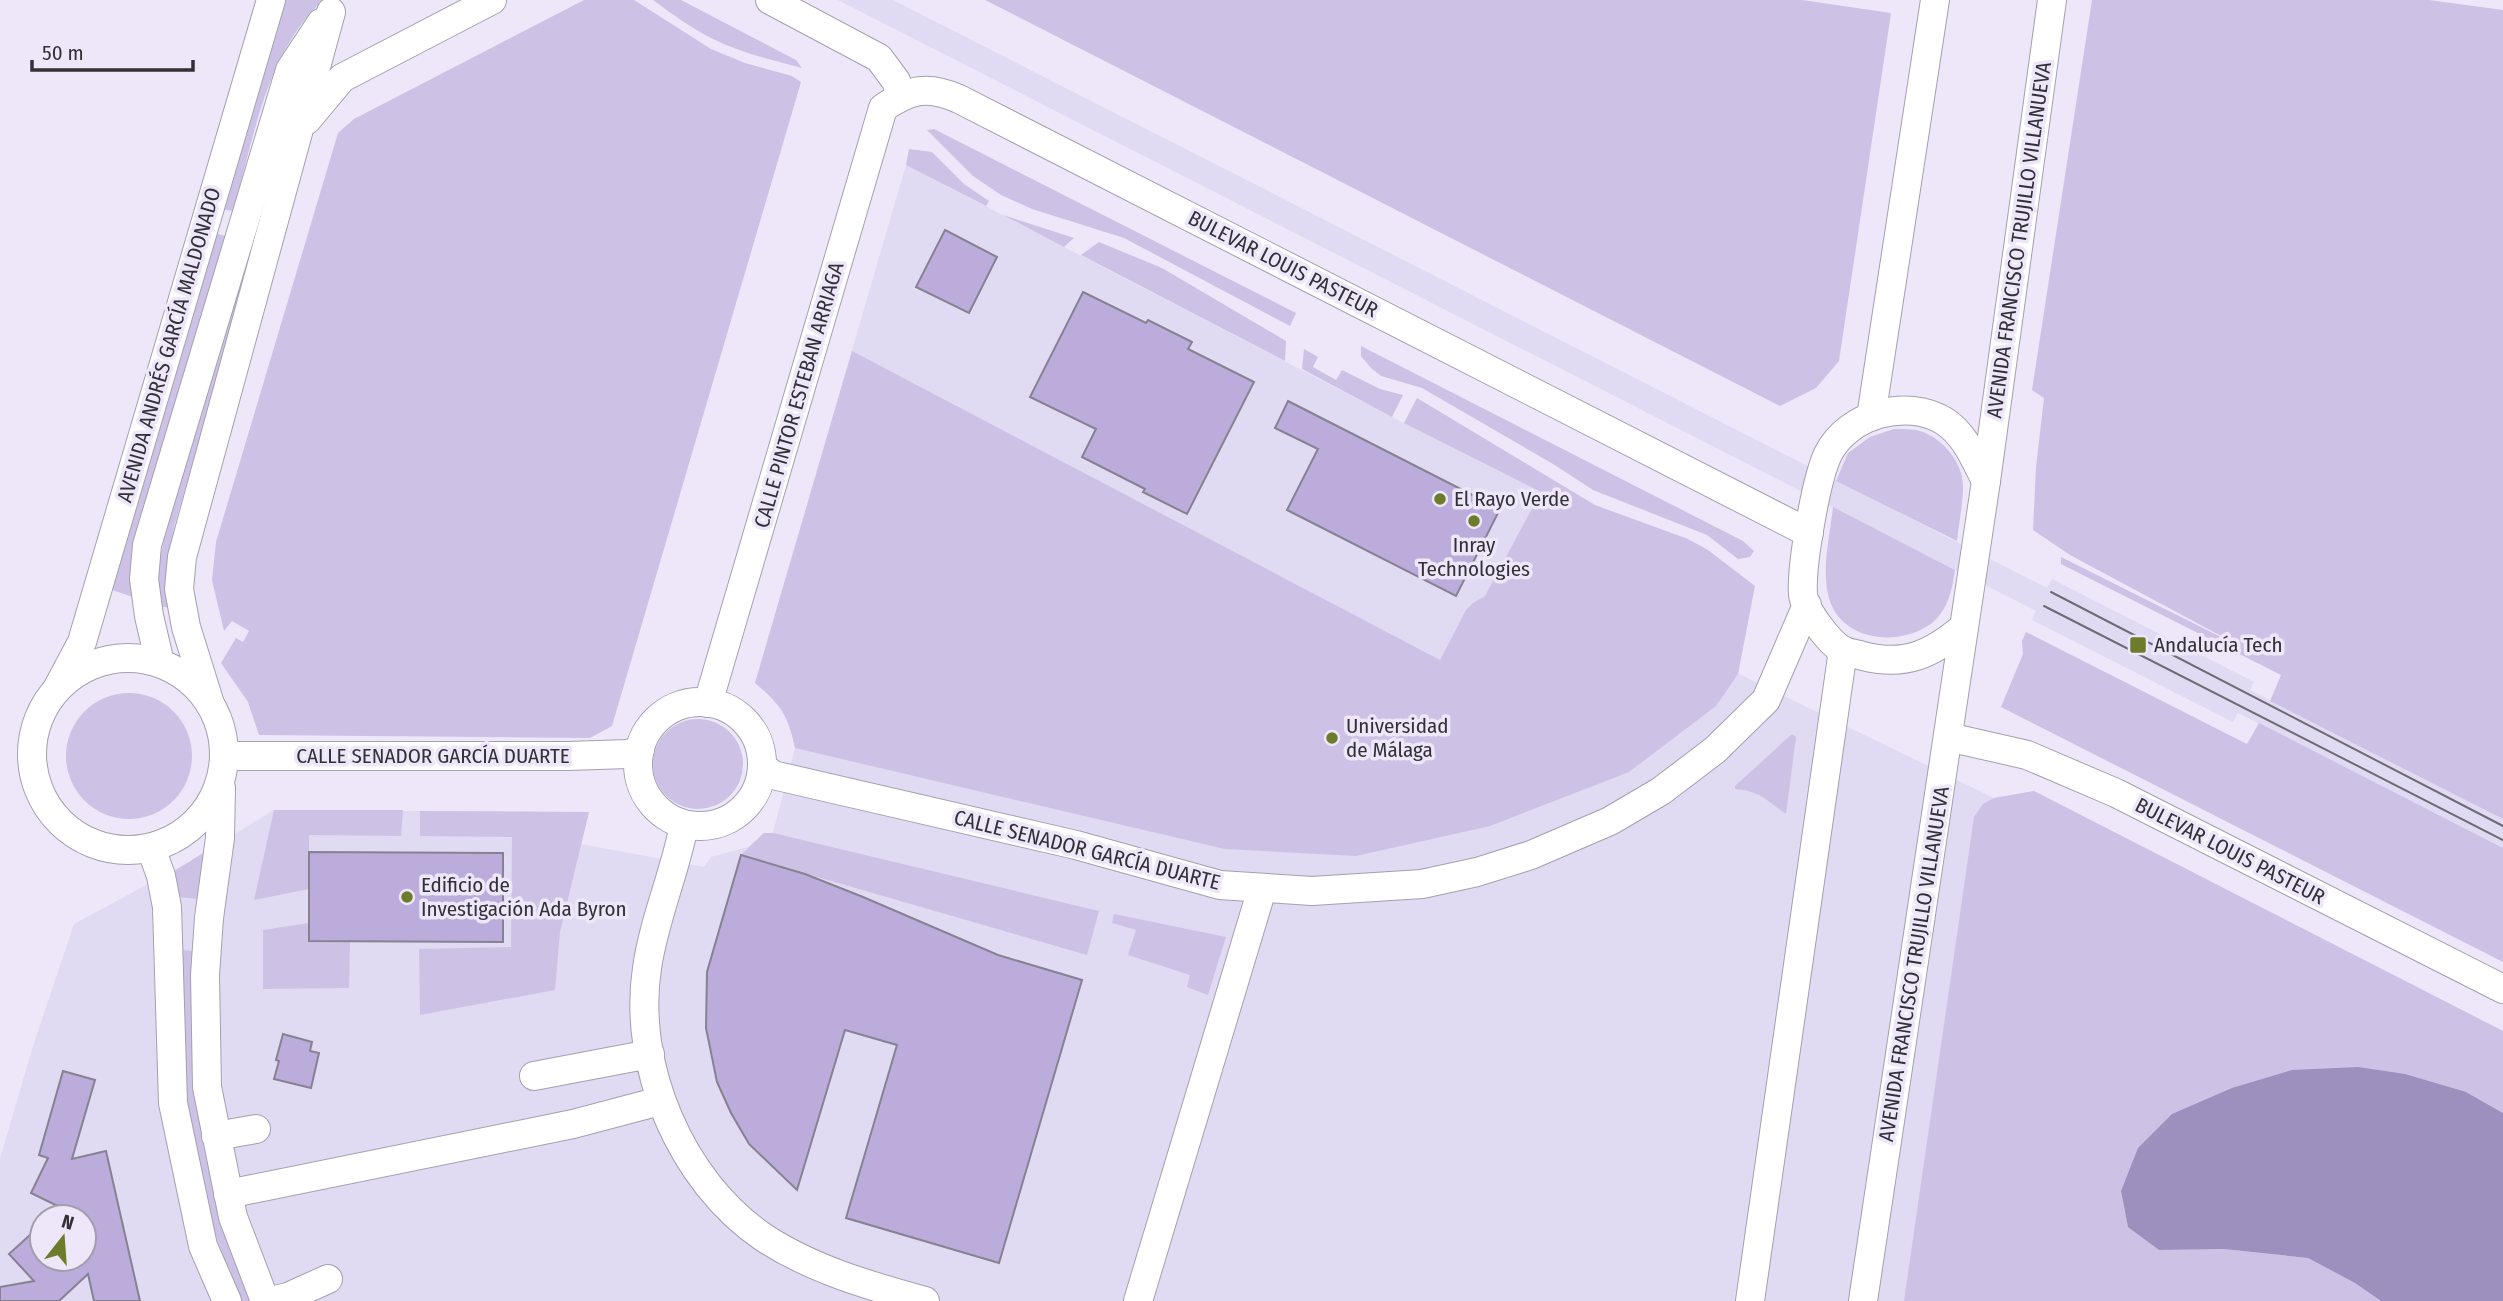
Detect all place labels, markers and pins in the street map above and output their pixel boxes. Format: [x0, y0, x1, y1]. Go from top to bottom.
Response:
place label: El Rayo Verde [1454, 486, 1570, 512]
marker: El Rayo Verde [1432, 491, 1448, 507]
marker: Inray Technologies [1466, 513, 1482, 529]
place label: Inray Technologies [1418, 532, 1530, 582]
place label: Andalucía Tech [2154, 632, 2282, 658]
marker: Andalucía Tech [2128, 635, 2148, 655]
place label: Universidad de Málaga [1346, 713, 1448, 763]
marker: Universidad de Málaga [1324, 730, 1340, 746]
place label: Edificio de Investigación Ada Byron [421, 872, 627, 922]
marker: Edificio de Investigación Ada Byron [399, 889, 415, 905]

